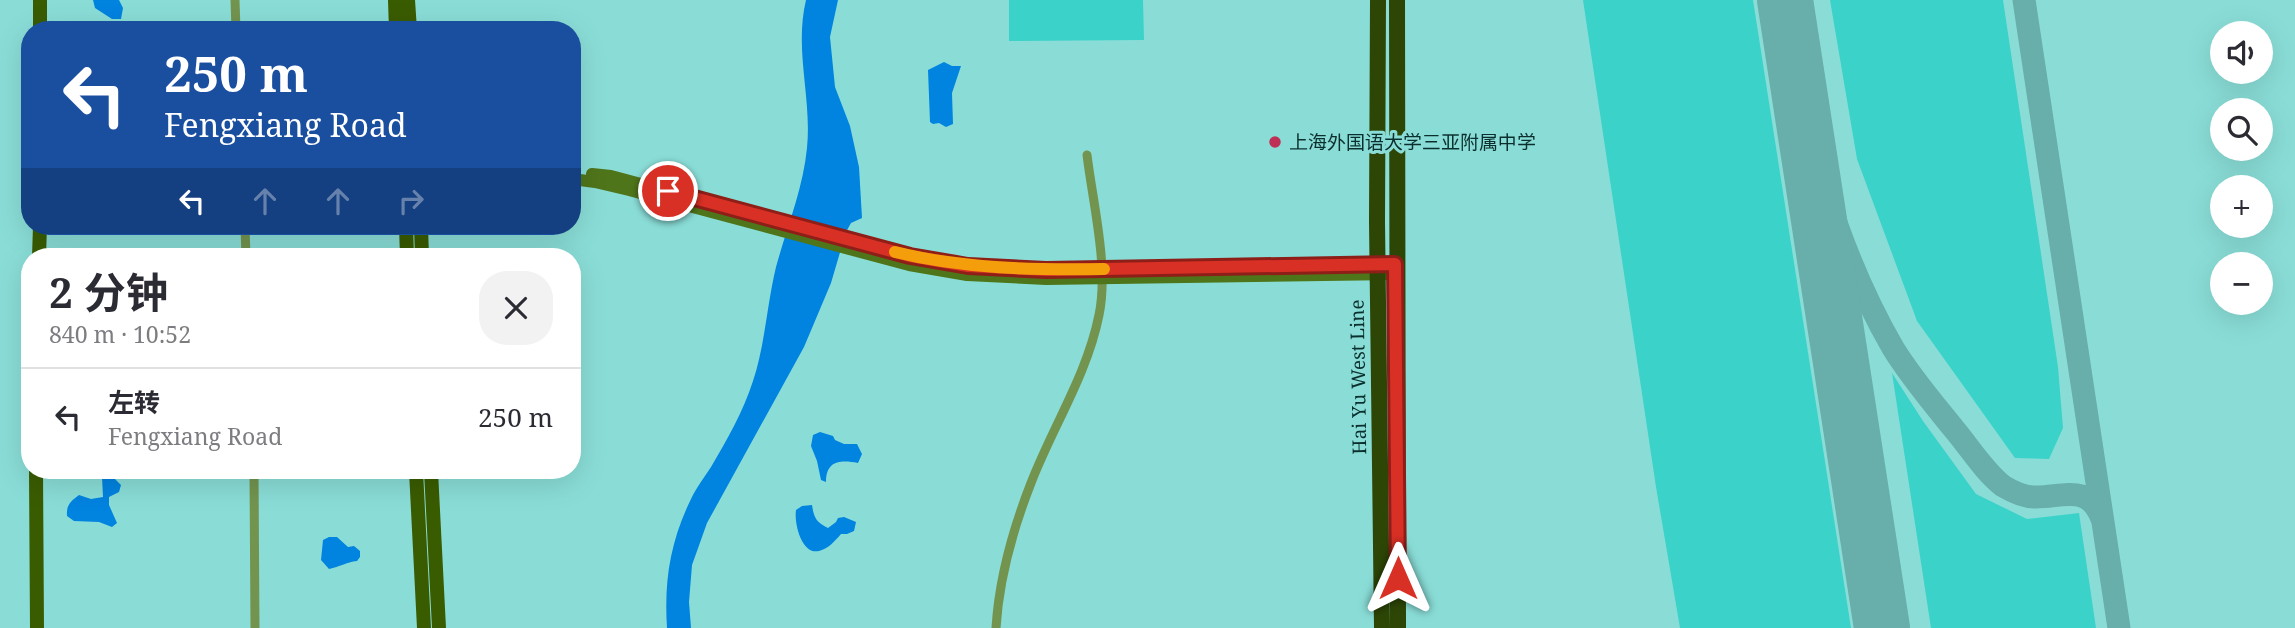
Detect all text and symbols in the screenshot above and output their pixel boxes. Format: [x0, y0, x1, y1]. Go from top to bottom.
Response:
map controls [2210, 21, 2273, 315]
button: sound [2210, 21, 2273, 84]
text: 250 m [164, 40, 308, 106]
icon: left [49, 49, 140, 140]
button: search [2210, 98, 2273, 161]
text: Fengxiang Road [164, 103, 407, 146]
place label: 上海外国语大学三亚附属中学 [1289, 129, 1536, 155]
marker: 上海外国语大学三亚附属中学 [1267, 134, 1283, 150]
pin [638, 161, 698, 221]
icon: arrive [649, 172, 687, 210]
button: + [2210, 175, 2273, 238]
icon: left [173, 182, 211, 220]
icon: ahead [246, 182, 284, 220]
icon: ahead [319, 182, 357, 220]
icon: right [392, 182, 430, 220]
button: − [2210, 252, 2273, 315]
text: 2 分钟 [49, 263, 168, 320]
button: close [479, 271, 553, 345]
street label: Hai Yu West Line [1344, 299, 1372, 455]
text: 840 m · 10:52 [49, 318, 191, 350]
text: 左转 [108, 384, 160, 420]
icon: left [49, 398, 87, 436]
text: 250 m [478, 399, 553, 435]
text: Fengxiang Road [108, 420, 282, 452]
position arrow [1361, 541, 1435, 615]

